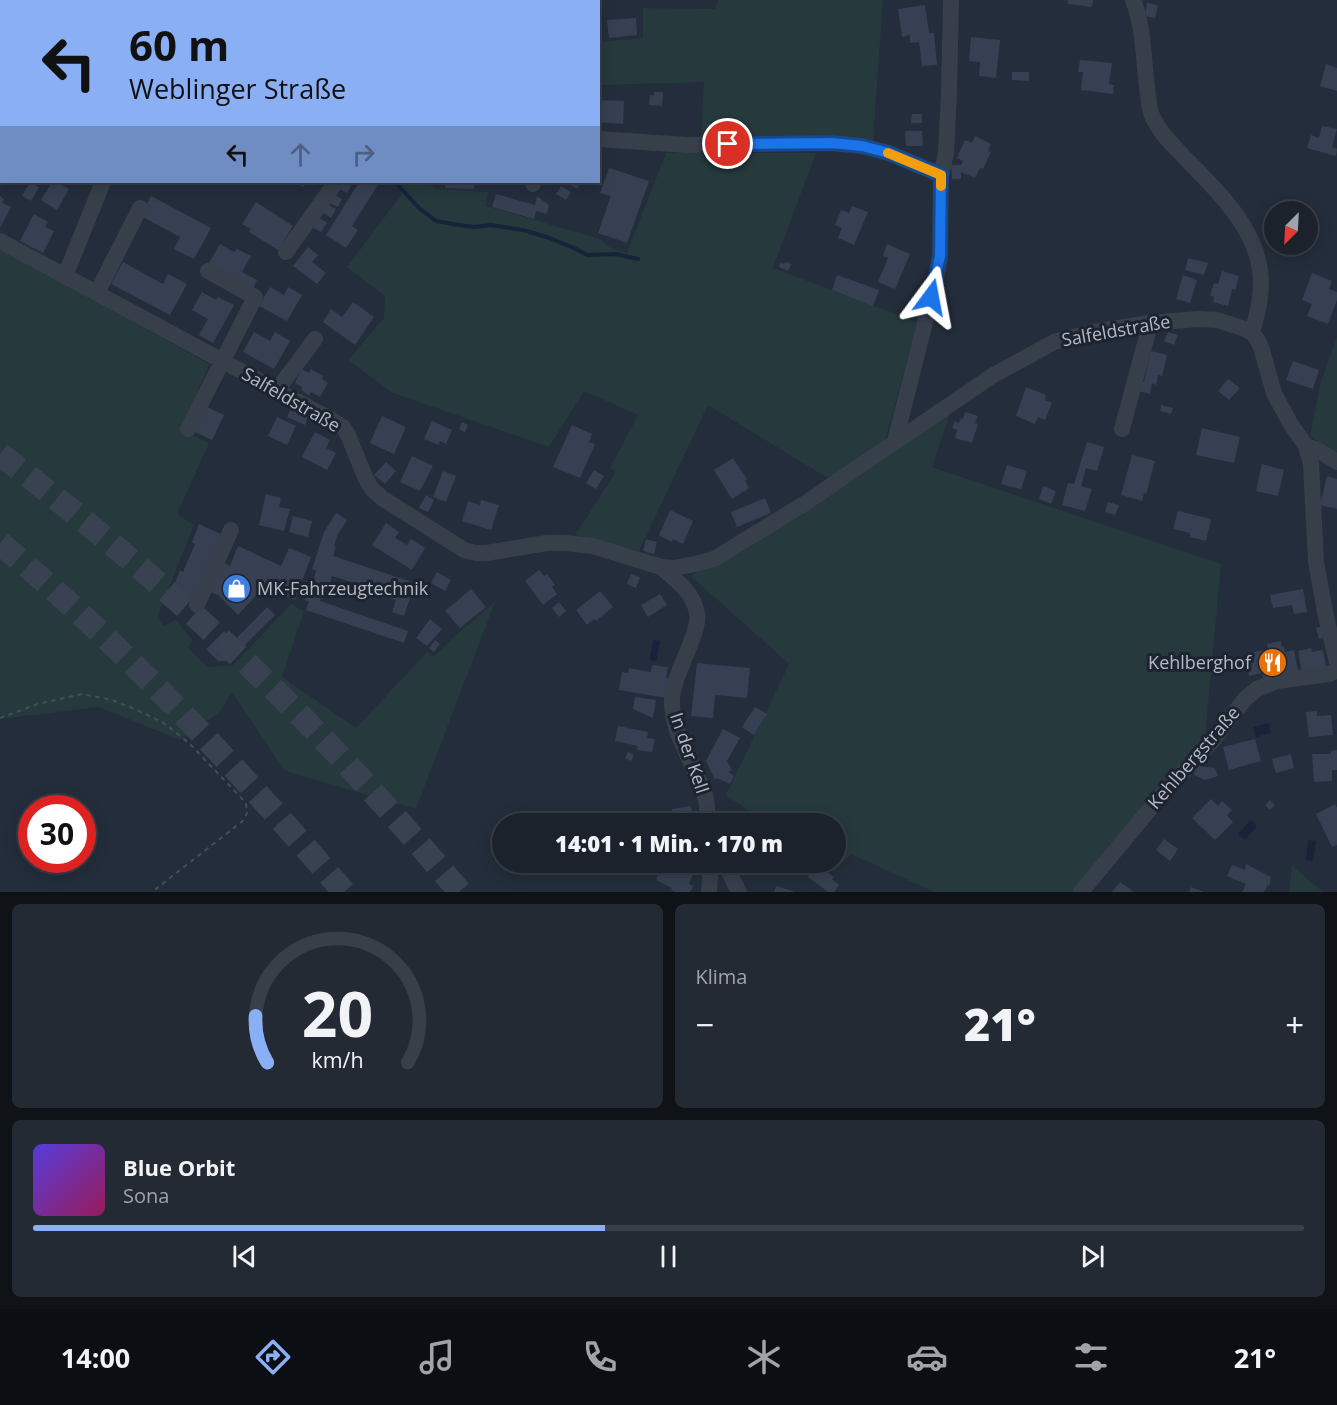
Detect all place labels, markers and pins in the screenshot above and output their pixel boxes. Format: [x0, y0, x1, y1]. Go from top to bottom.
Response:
pin [702, 118, 753, 169]
shop icon: MK-Fahrzeugtechnik [220, 573, 252, 605]
place label: MK-Fahrzeugtechnik [257, 576, 429, 600]
restaurant icon: Kehlberghof [1256, 647, 1288, 679]
place label: Kehlberghof [1148, 650, 1252, 674]

